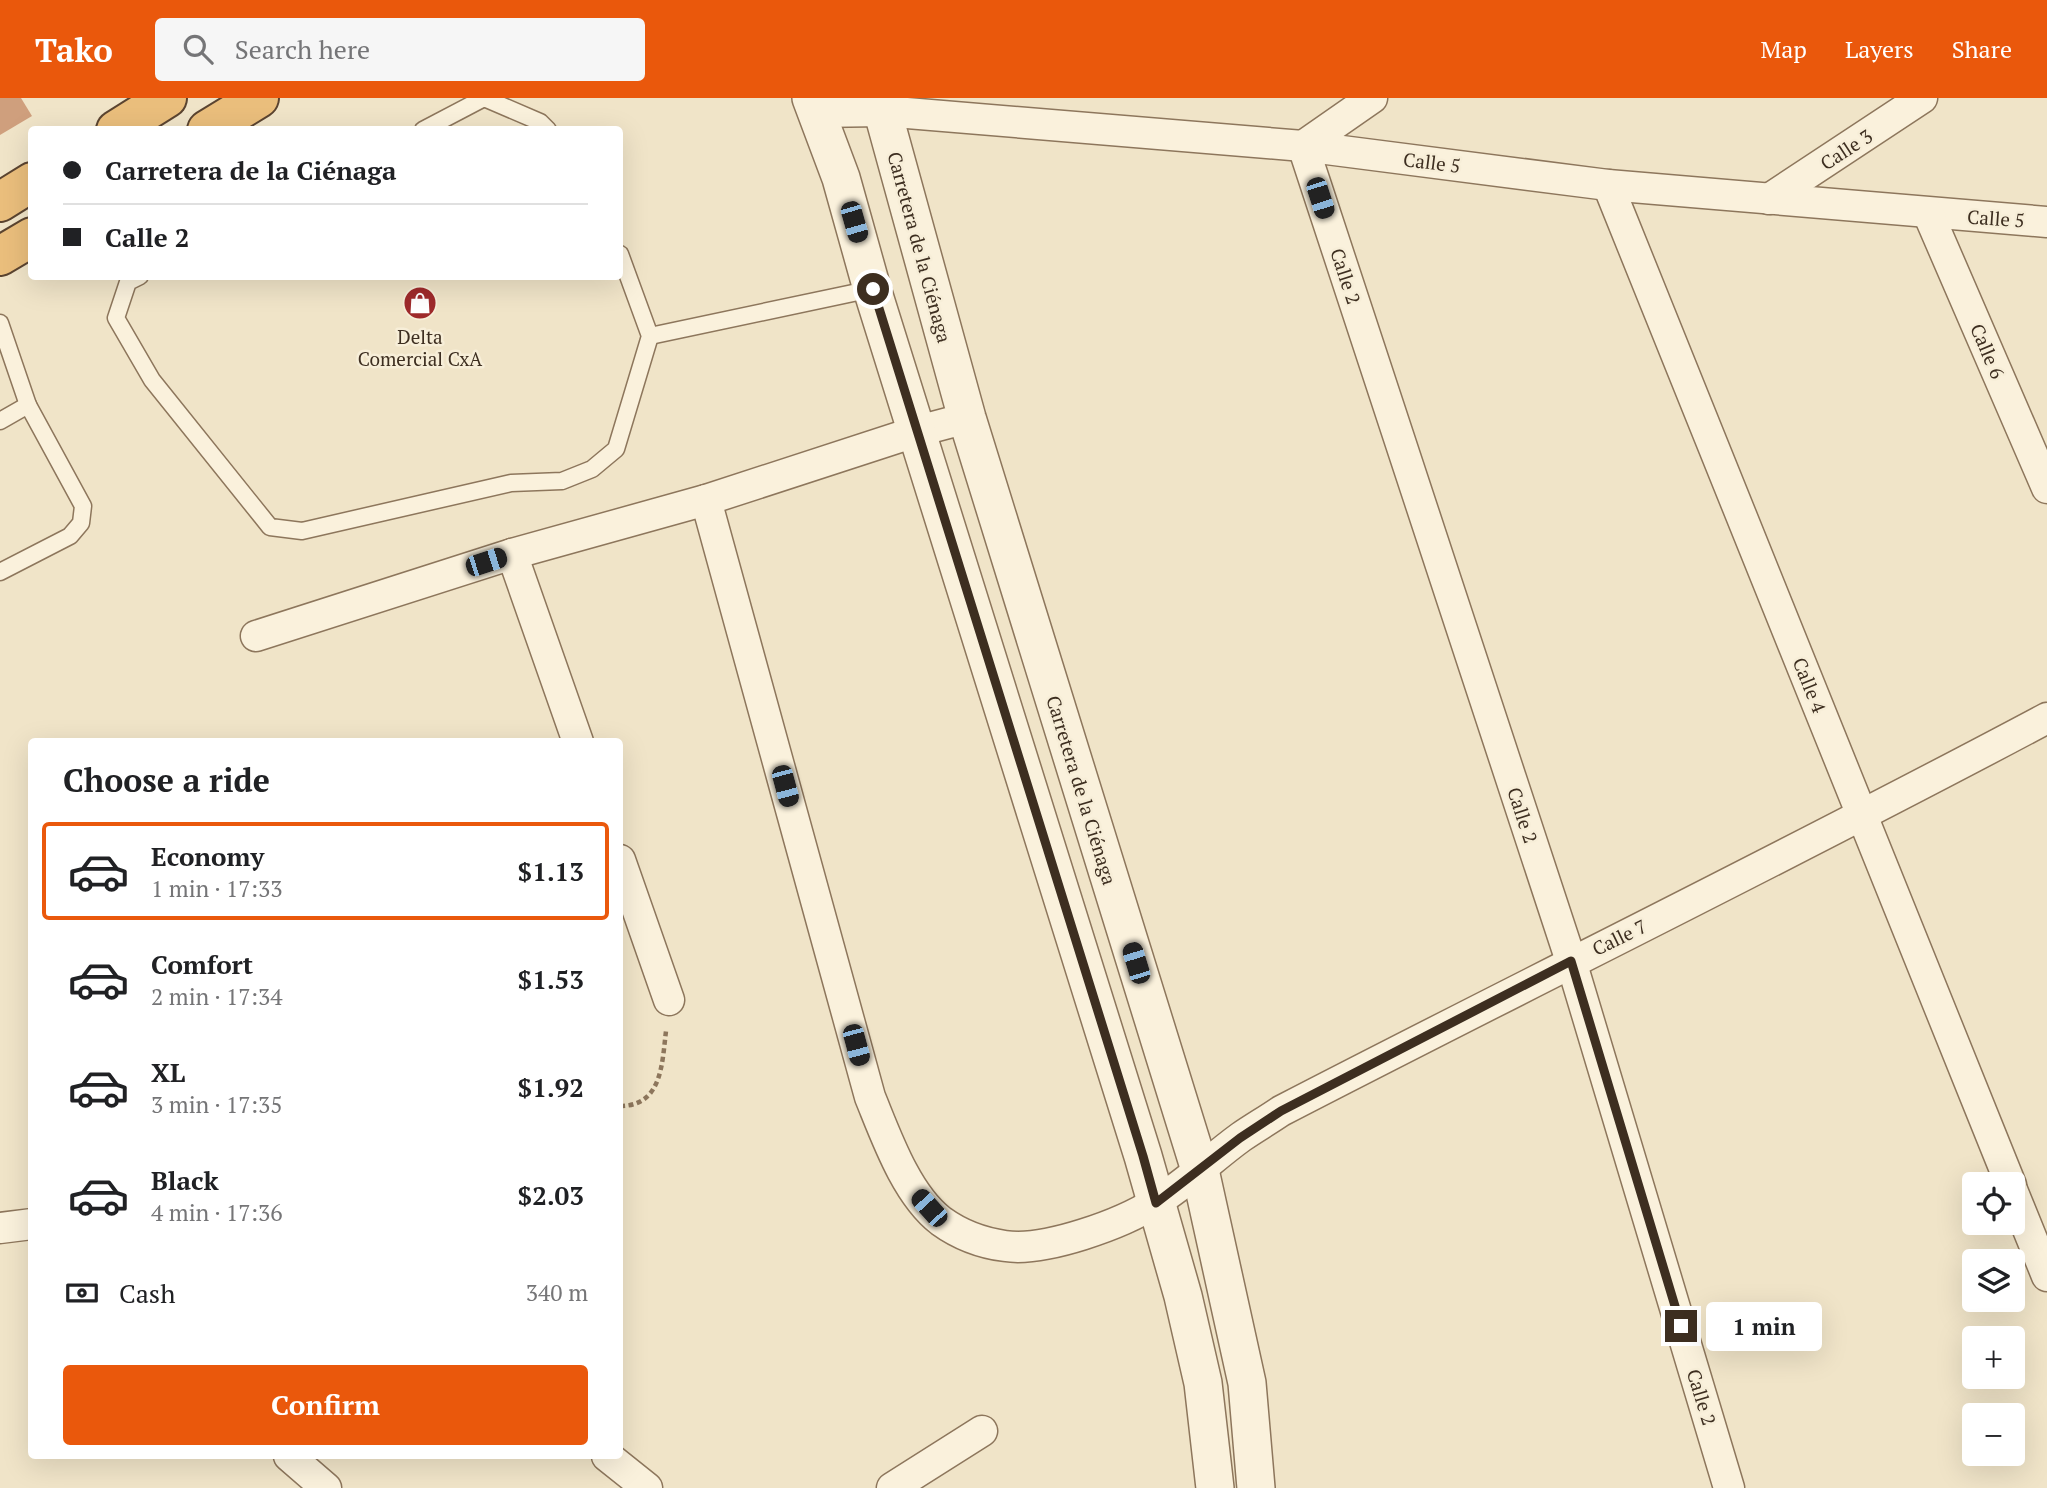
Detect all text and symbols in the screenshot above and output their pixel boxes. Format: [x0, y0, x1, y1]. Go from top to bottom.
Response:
search box [155, 18, 645, 81]
text: Tako [35, 28, 113, 71]
icon: search [179, 30, 217, 68]
text: Search here [235, 32, 370, 66]
text: Map [1760, 33, 1807, 65]
text: Layers [1845, 33, 1914, 65]
text: Share [1952, 33, 2012, 65]
street label: Calle 3 [1815, 123, 1877, 175]
street label: Calle 5 [1402, 146, 1462, 178]
street label: Carretera de la Ciénaga [882, 149, 958, 346]
text: Carretera de la Ciénaga [105, 153, 396, 187]
car [1304, 175, 1337, 221]
car [839, 199, 870, 245]
street label: Calle 5 [1966, 204, 2026, 232]
text: Calle 2 [105, 220, 189, 254]
street label: Calle 2 [1325, 245, 1367, 307]
route start [857, 273, 889, 305]
shop icon: Delta Comercial CxA [401, 284, 439, 322]
street label: Calle 6 [1965, 320, 2011, 382]
place label: Delta Comercial CxA [358, 324, 482, 371]
car [463, 546, 510, 578]
street label: Calle 4 [1788, 654, 1833, 717]
street label: Carretera de la Ciénaga [1041, 692, 1123, 888]
text: Choose a ride [63, 759, 270, 801]
car [770, 763, 801, 809]
street label: Calle 2 [1502, 784, 1544, 846]
text: Economy [151, 839, 264, 873]
icon: car [67, 840, 130, 903]
text: $1.13 [518, 854, 584, 888]
text: 1 min · 17:33 [151, 873, 283, 904]
street label: Calle 7 [1588, 913, 1650, 961]
car [1120, 940, 1153, 986]
text: Comfort [151, 947, 253, 981]
icon: car [67, 948, 130, 1011]
text: $1.53 [518, 962, 584, 996]
text: 2 min · 17:34 [151, 981, 283, 1012]
car [841, 1022, 872, 1068]
text: XL [151, 1055, 185, 1089]
icon: car [67, 1056, 130, 1119]
text: $1.92 [518, 1070, 584, 1104]
text: 3 min · 17:35 [151, 1089, 283, 1120]
text: Black [151, 1163, 219, 1197]
icon: car [67, 1164, 130, 1227]
map controls [1962, 1172, 2025, 1466]
button: locate [1962, 1172, 2025, 1235]
text: $2.03 [518, 1178, 584, 1212]
car [908, 1185, 951, 1231]
text: 4 min · 17:36 [151, 1197, 283, 1228]
button: layers [1962, 1249, 2025, 1312]
icon: cash [63, 1274, 101, 1312]
text: Cash [119, 1276, 175, 1310]
text: 340 m [526, 1277, 588, 1308]
callout: 1 min [1706, 1302, 1821, 1350]
route end [1665, 1310, 1697, 1342]
text: 1 min [1733, 1311, 1795, 1342]
button: + [1962, 1326, 2025, 1389]
button: Confirm [63, 1365, 588, 1445]
street label: Calle 2 [1682, 1366, 1722, 1428]
button: − [1962, 1403, 2025, 1466]

